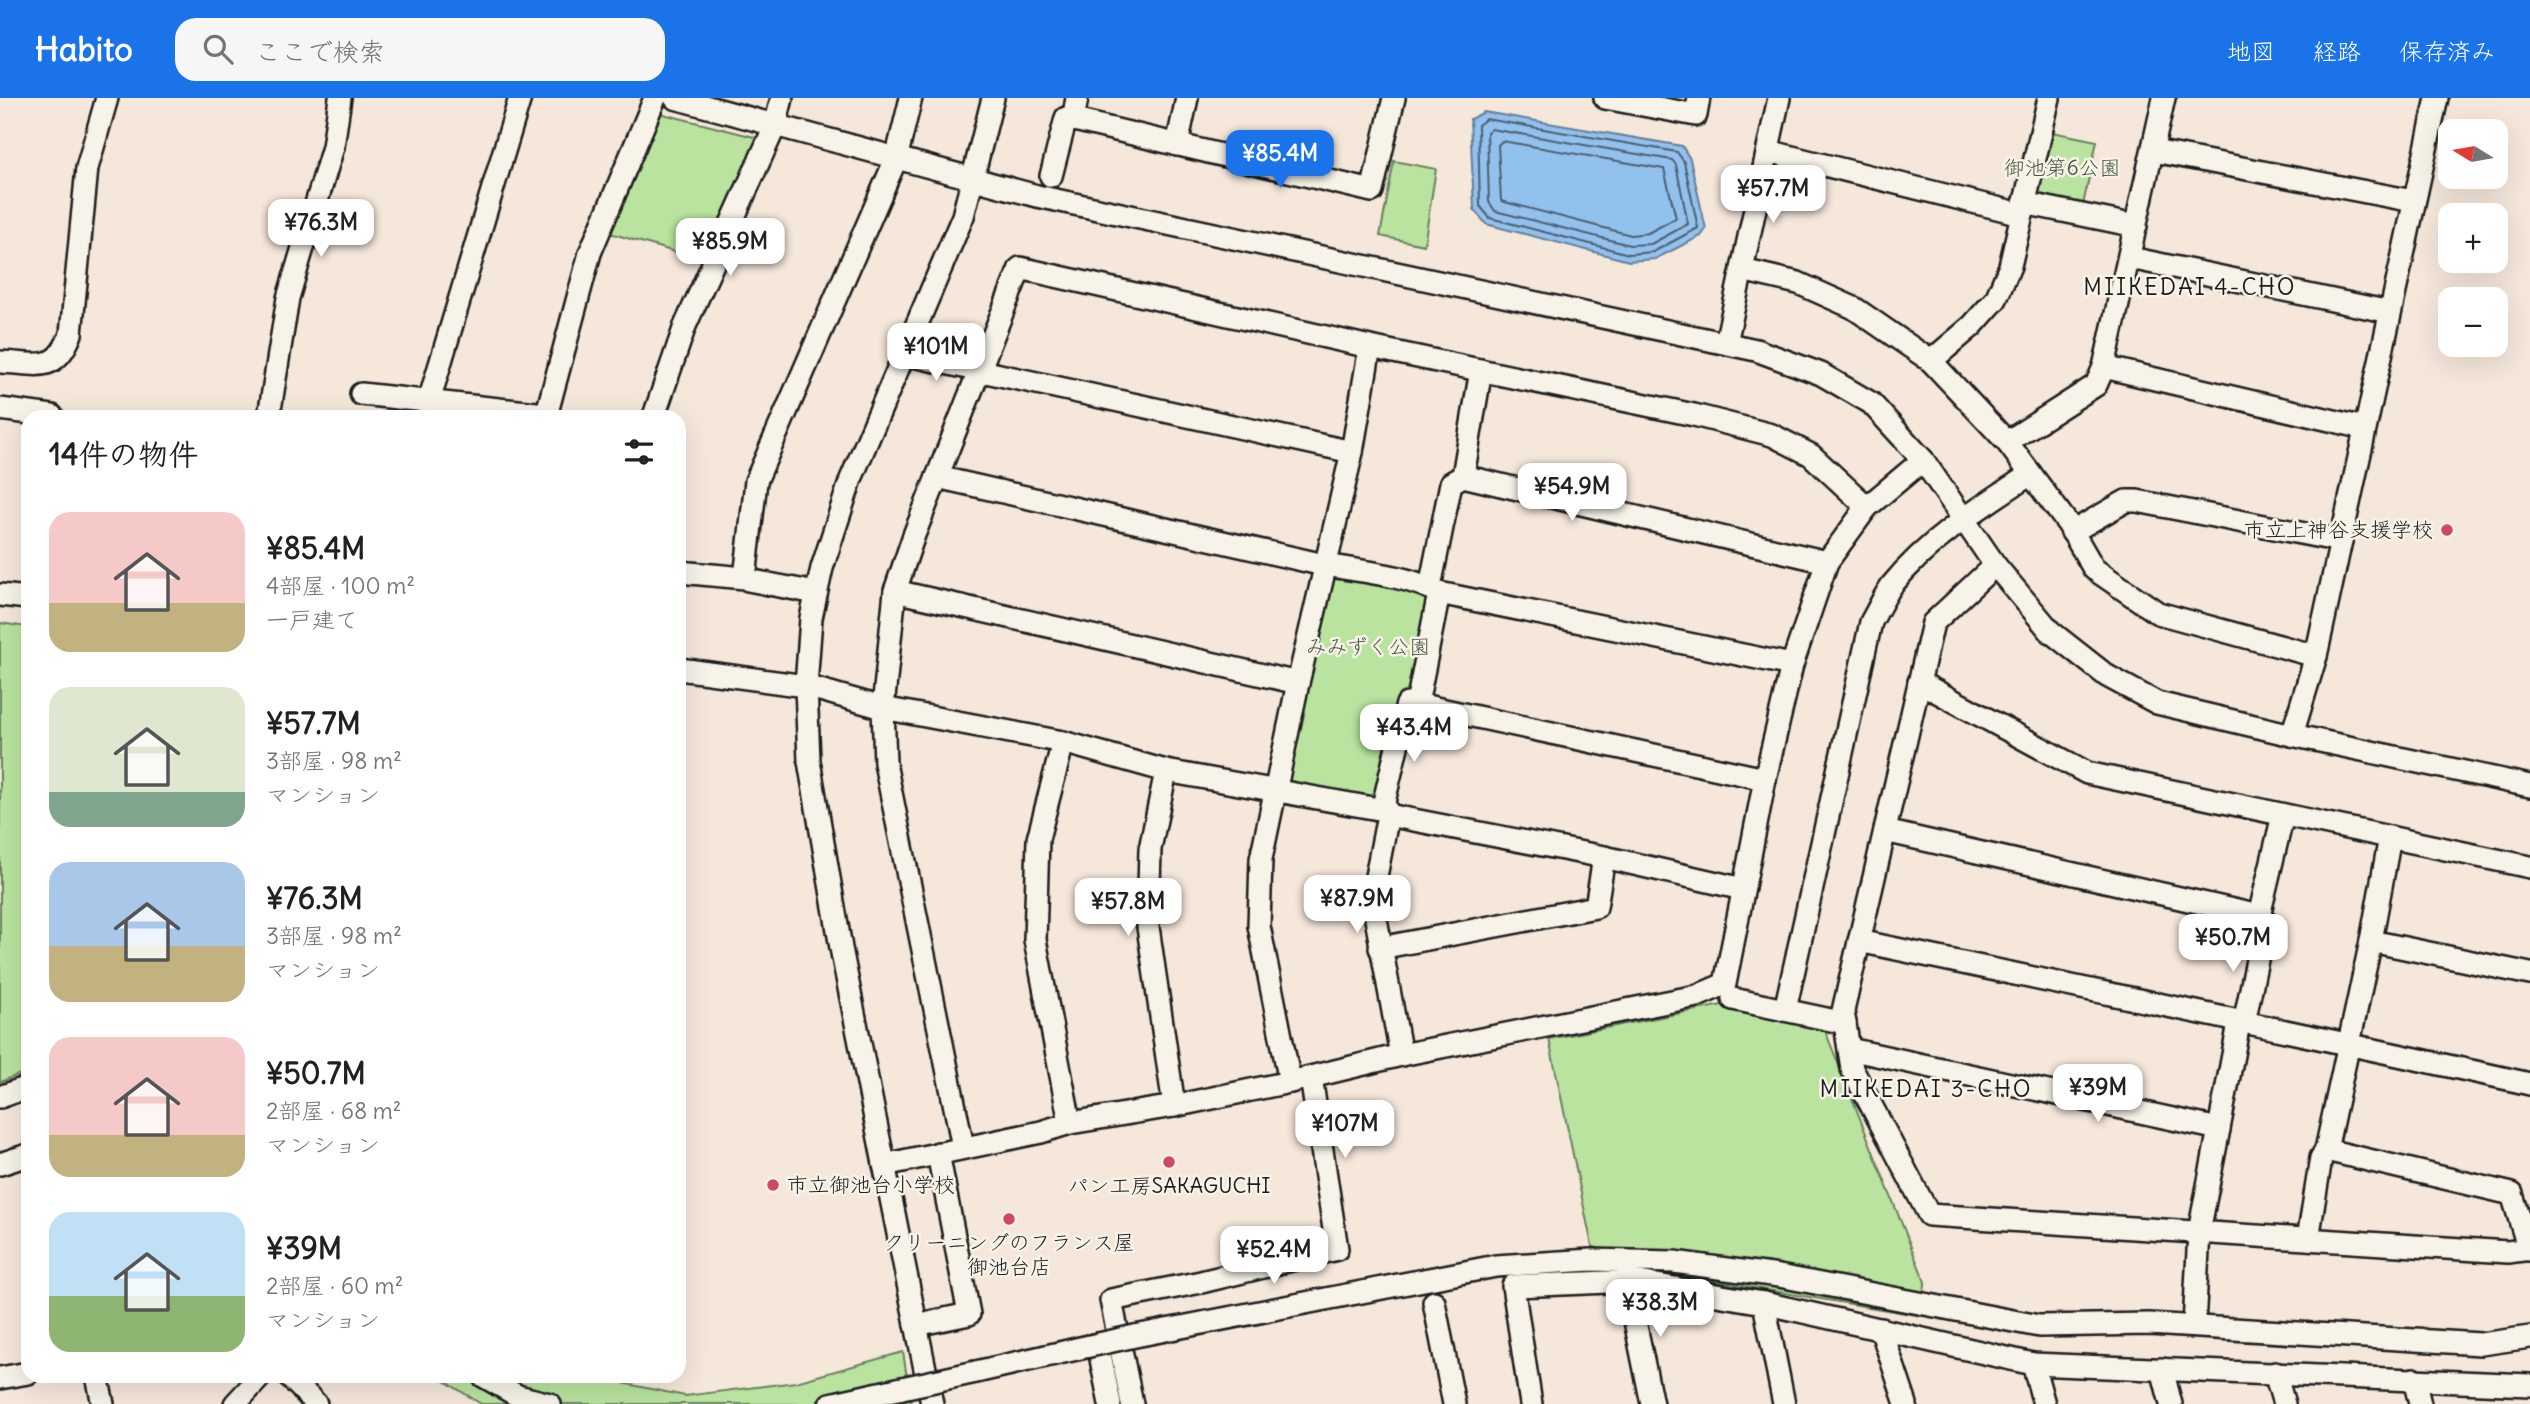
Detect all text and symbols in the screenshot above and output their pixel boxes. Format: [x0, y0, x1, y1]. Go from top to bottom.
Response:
search box [175, 18, 665, 81]
text: Habito [35, 28, 133, 70]
icon: search [199, 30, 237, 68]
text: ここで検索 [255, 35, 385, 68]
text: 地図 [2227, 36, 2275, 66]
text: 経路 [2313, 36, 2361, 66]
text: 保存済み [2399, 36, 2495, 66]
north arrow [2438, 119, 2508, 189]
map controls [2438, 119, 2508, 357]
pin: ¥85.4M [1223, 130, 1337, 190]
text: ¥85.4M [1242, 138, 1318, 167]
park label: 御池第6公園 [2003, 154, 2121, 181]
pin: ¥57.7M [1716, 166, 1830, 225]
text: ¥57.7M [1737, 173, 1809, 202]
pin: ¥76.3M [264, 200, 378, 259]
button: + [2438, 203, 2508, 273]
text: ¥76.3M [284, 207, 358, 236]
pin: ¥85.9M [673, 218, 787, 278]
text: ¥85.9M [692, 226, 768, 255]
district label: MIIKEDAI 4-CHO [2083, 272, 2297, 301]
button: − [2438, 287, 2508, 357]
pin: ¥101M [887, 324, 985, 383]
text: ¥101M [903, 331, 969, 360]
icon: filters [620, 433, 658, 471]
text: 14件の物件 [49, 435, 198, 473]
pin: ¥54.9M [1515, 464, 1629, 523]
text: ¥54.9M [1534, 471, 1610, 500]
place label: 市立上神谷支援学校 [2244, 516, 2433, 543]
marker: 市立上神谷支援学校 [2439, 522, 2455, 538]
text: ¥85.4M [266, 529, 365, 567]
icon: home [105, 540, 189, 624]
text: 4部屋 · 100 m² [266, 571, 415, 600]
text: 一戸建て [266, 605, 358, 634]
park label: みみずく公園 [1306, 633, 1430, 660]
text: ¥57.7M [266, 704, 361, 742]
pin: ¥43.4M [1357, 704, 1471, 764]
text: ¥43.4M [1376, 712, 1452, 741]
icon: home [105, 715, 189, 799]
text: 3部屋 · 98 m² [266, 746, 402, 775]
text: マンション [266, 780, 380, 809]
pin: ¥87.9M [1300, 876, 1414, 935]
pin: ¥57.8M [1071, 878, 1185, 938]
text: ¥76.3M [266, 879, 363, 917]
text: ¥87.9M [1320, 883, 1394, 912]
text: ¥57.8M [1091, 886, 1165, 915]
icon: home [105, 890, 189, 974]
pin: ¥50.7M [2176, 914, 2290, 974]
text: 3部屋 · 98 m² [266, 921, 402, 950]
text: ¥50.7M [2195, 922, 2271, 951]
text: マンション [266, 955, 380, 984]
text: ¥50.7M [266, 1054, 366, 1092]
icon: home [105, 1065, 189, 1149]
pin: ¥39M [2057, 1065, 2139, 1124]
text: ¥39M [2069, 1072, 2127, 1101]
district label: MIIKEDAI 3-CHO [1819, 1074, 2033, 1103]
text: 2部屋 · 68 m² [266, 1096, 401, 1125]
pin: ¥107M [1296, 1100, 1394, 1160]
text: ¥107M [1311, 1108, 1379, 1137]
text: マンション [266, 1130, 380, 1159]
marker: パン工房SAKAGUCHI [1161, 1154, 1177, 1170]
place label: 市立御池台小学校 [787, 1171, 955, 1198]
place label: パン工房SAKAGUCHI [1068, 1172, 1271, 1199]
marker: 市立御池台小学校 [765, 1177, 781, 1193]
marker: クリーニングのフランス屋 御池台店 [1001, 1211, 1017, 1227]
pin: ¥52.4M [1217, 1226, 1331, 1286]
text: ¥39M [266, 1229, 342, 1267]
place label: クリーニングのフランス屋 御池台店 [883, 1229, 1135, 1280]
text: ¥52.4M [1236, 1234, 1312, 1263]
icon: home [105, 1240, 189, 1324]
text: 2部屋 · 60 m² [266, 1271, 403, 1300]
pin: ¥38.3M [1603, 1280, 1717, 1339]
text: ¥38.3M [1622, 1287, 1698, 1316]
text: マンション [266, 1305, 380, 1334]

